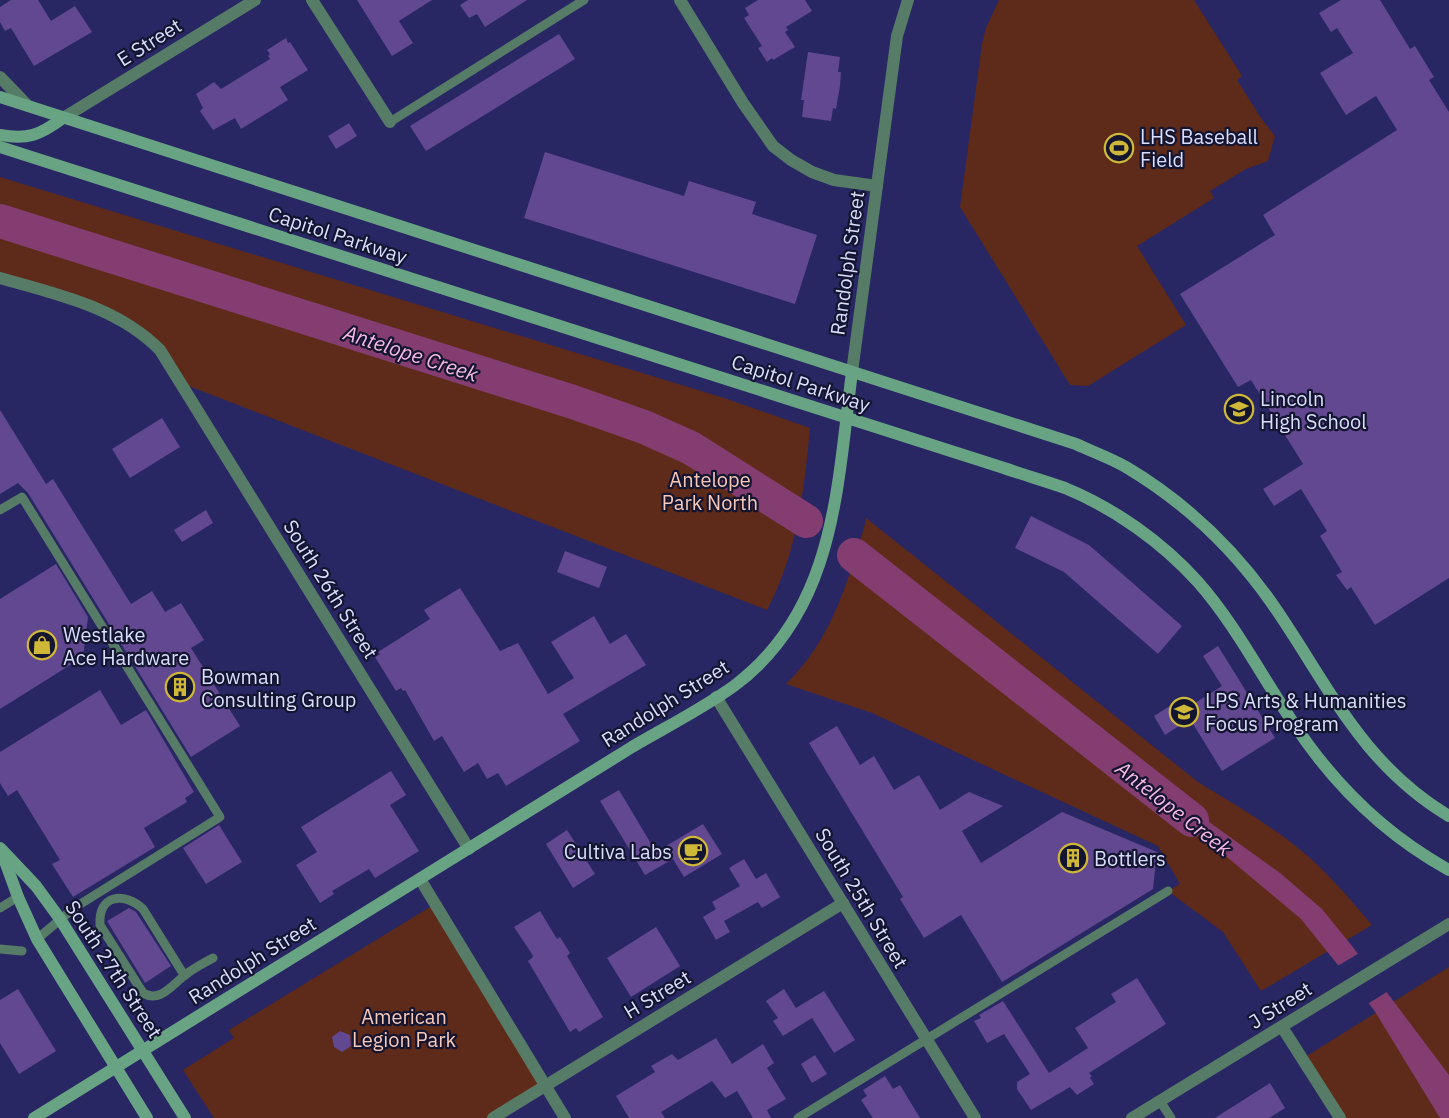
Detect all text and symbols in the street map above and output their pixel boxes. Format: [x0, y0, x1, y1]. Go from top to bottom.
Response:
street label: E Street [112, 12, 186, 72]
place label: LHS Baseball Field [1140, 123, 1258, 173]
sports icon: LHS Baseball Field [1103, 132, 1135, 164]
street label: Randolph Street [824, 189, 870, 337]
street label: Capitol Parkway [265, 200, 411, 270]
water label: Antelope Creek [339, 318, 483, 388]
street label: Capitol Parkway [728, 348, 874, 418]
place label: Lincoln High School [1260, 385, 1367, 435]
school or university icon: Lincoln High School [1223, 393, 1255, 425]
park label: Antelope Park North [662, 466, 758, 516]
street label: South 26th Street [277, 514, 385, 664]
place label: Westlake Ace Hardware [63, 621, 189, 671]
shop icon: Westlake Ace Hardware [26, 629, 58, 661]
street label: Randolph Street [596, 653, 734, 753]
place label: Bowman Consulting Group [201, 663, 356, 713]
building icon: Bowman Consulting Group [164, 671, 196, 703]
place label: LPS Arts & Humanities Focus Program [1205, 687, 1407, 737]
school or university icon: LPS Arts & Humanities Focus Program [1168, 696, 1200, 728]
water label: Antelope Creek [1110, 753, 1238, 863]
street label: South 25th Street [809, 823, 915, 973]
cafe icon: Cultiva Labs [677, 835, 709, 867]
place label: Cultiva Labs [564, 838, 672, 865]
building icon: Bottlers [1057, 842, 1089, 874]
place label: Bottlers [1094, 845, 1166, 872]
street label: South 27th Street [59, 895, 169, 1043]
street label: Randolph Street [183, 910, 321, 1010]
street label: H Street [618, 963, 696, 1025]
street label: J Street [1243, 975, 1317, 1035]
park label: American Legion Park [352, 1003, 457, 1053]

